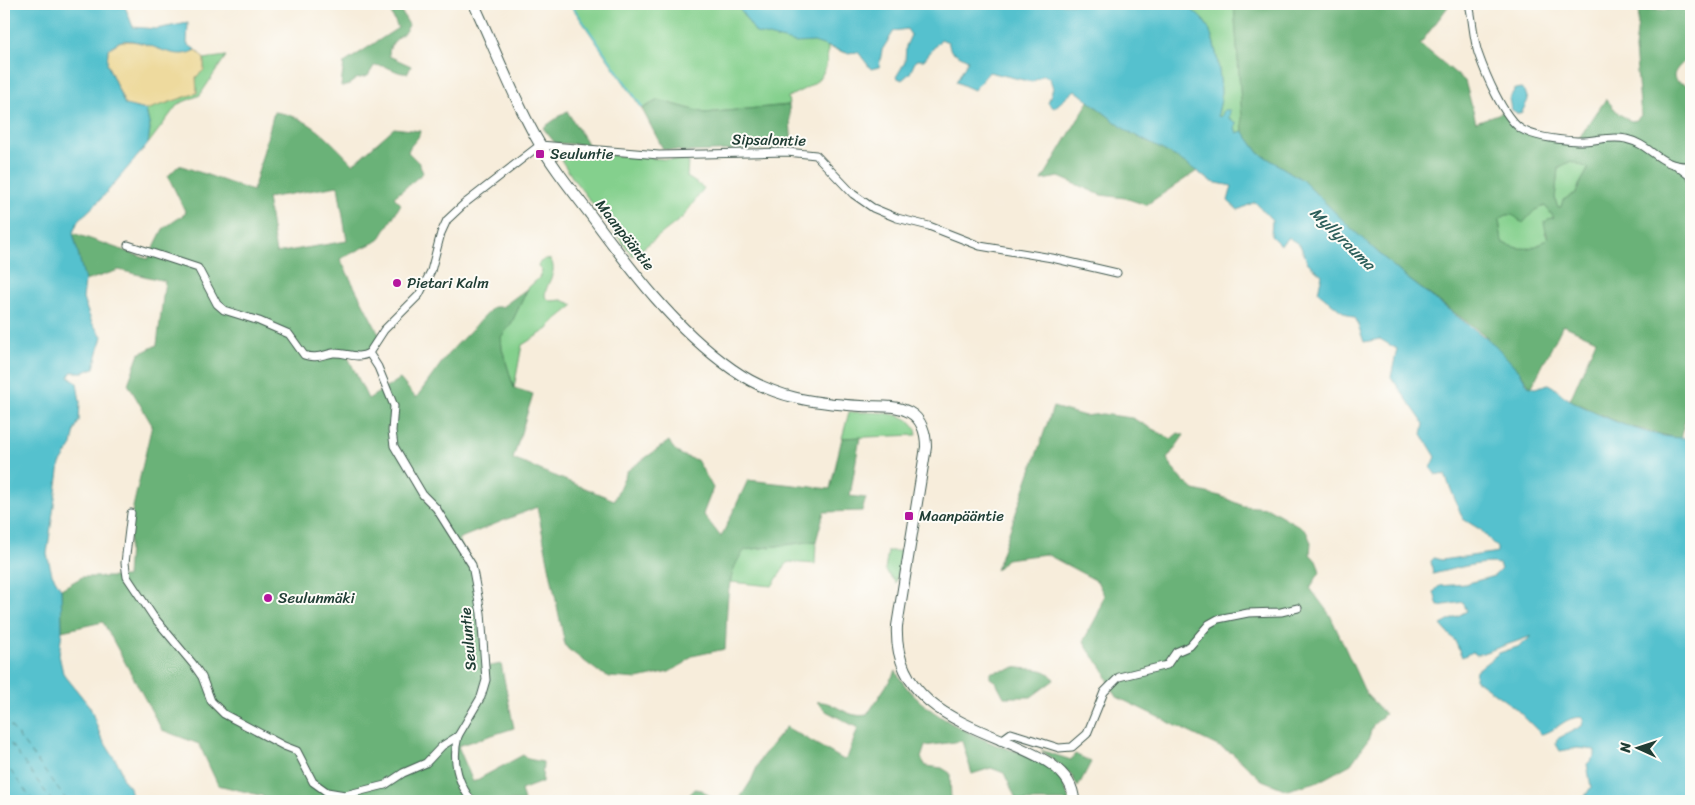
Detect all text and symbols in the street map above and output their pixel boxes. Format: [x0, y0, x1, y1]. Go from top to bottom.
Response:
street label: Sipsalontie [732, 126, 807, 154]
place label: Seuluntie [550, 141, 614, 167]
marker: Seuluntie [534, 148, 546, 160]
street label: Maanpääntie [589, 194, 662, 277]
water label: Myllyrauma [1303, 199, 1384, 279]
place label: Pietari Kalm [407, 270, 489, 296]
marker: Pietari Kalm [391, 277, 403, 289]
place label: Maanpääntie [919, 503, 1004, 529]
marker: Maanpääntie [903, 510, 915, 522]
place label: Seulunmäki [278, 585, 356, 611]
marker: Seulunmäki [262, 592, 274, 604]
street label: Seuluntie [452, 606, 484, 672]
north arrow [1612, 722, 1662, 772]
text: N [1613, 742, 1638, 754]

